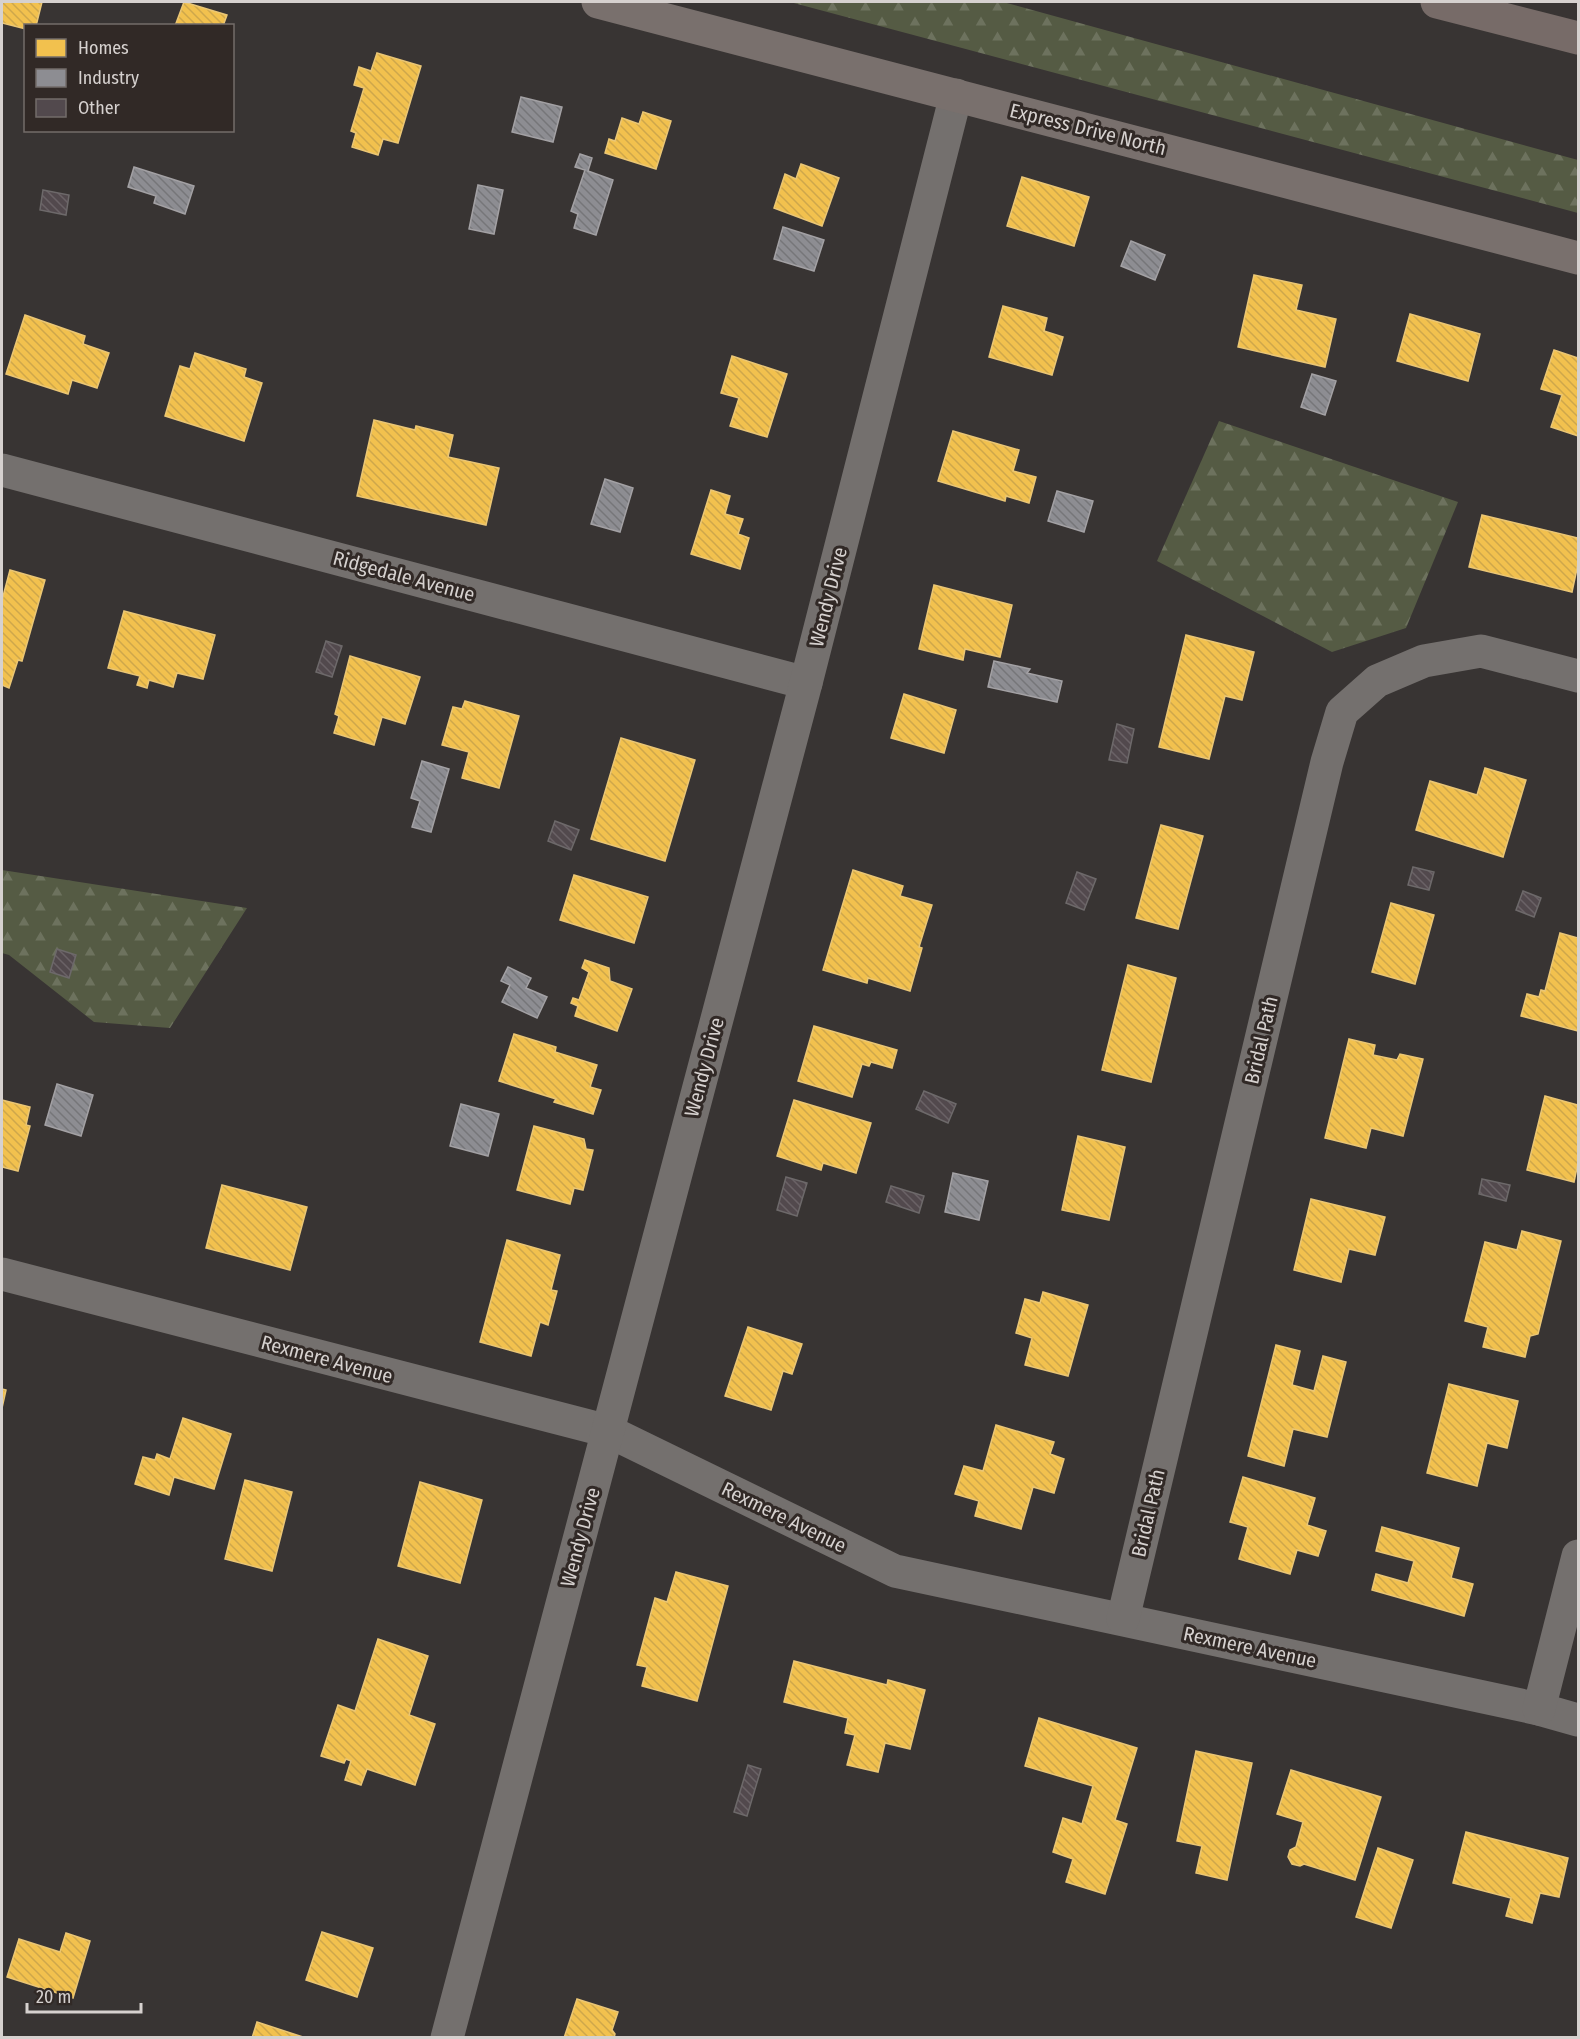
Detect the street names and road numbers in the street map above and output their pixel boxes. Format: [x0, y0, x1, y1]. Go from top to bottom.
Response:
street label: Express Drive North [1007, 98, 1169, 160]
street label: Wendy Drive [804, 545, 852, 649]
street label: Ridgedale Avenue [330, 546, 478, 606]
street label: Bridal Path [1239, 994, 1283, 1086]
street label: Wendy Drive [679, 1015, 729, 1119]
street label: Rexmere Avenue [258, 1330, 396, 1388]
street label: Bridal Path [1126, 1467, 1170, 1559]
street label: Rexmere Avenue [718, 1477, 850, 1557]
street label: Wendy Drive [555, 1485, 605, 1589]
street label: Rexmere Avenue [1181, 1621, 1319, 1673]

